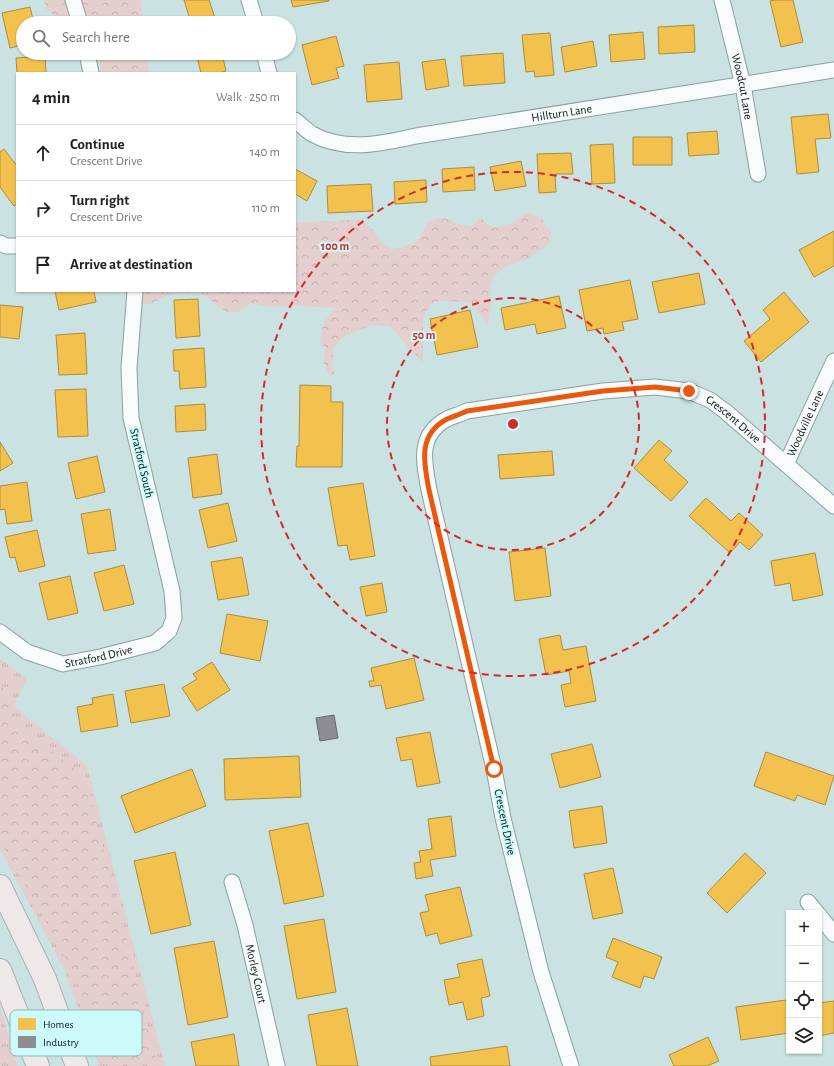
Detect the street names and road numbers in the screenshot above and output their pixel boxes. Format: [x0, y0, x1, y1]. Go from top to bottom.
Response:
street label: Woodcut Lane [729, 52, 755, 120]
street label: Hillturn Lane [530, 102, 593, 124]
street label: Woodville Lane [784, 388, 826, 458]
street label: Crescent Drive [704, 393, 763, 445]
street label: Stratford South [128, 427, 156, 499]
street label: Stratford Drive [64, 643, 134, 670]
street label: Crescent Drive [492, 788, 518, 856]
street label: Morley Court [244, 943, 269, 1005]

